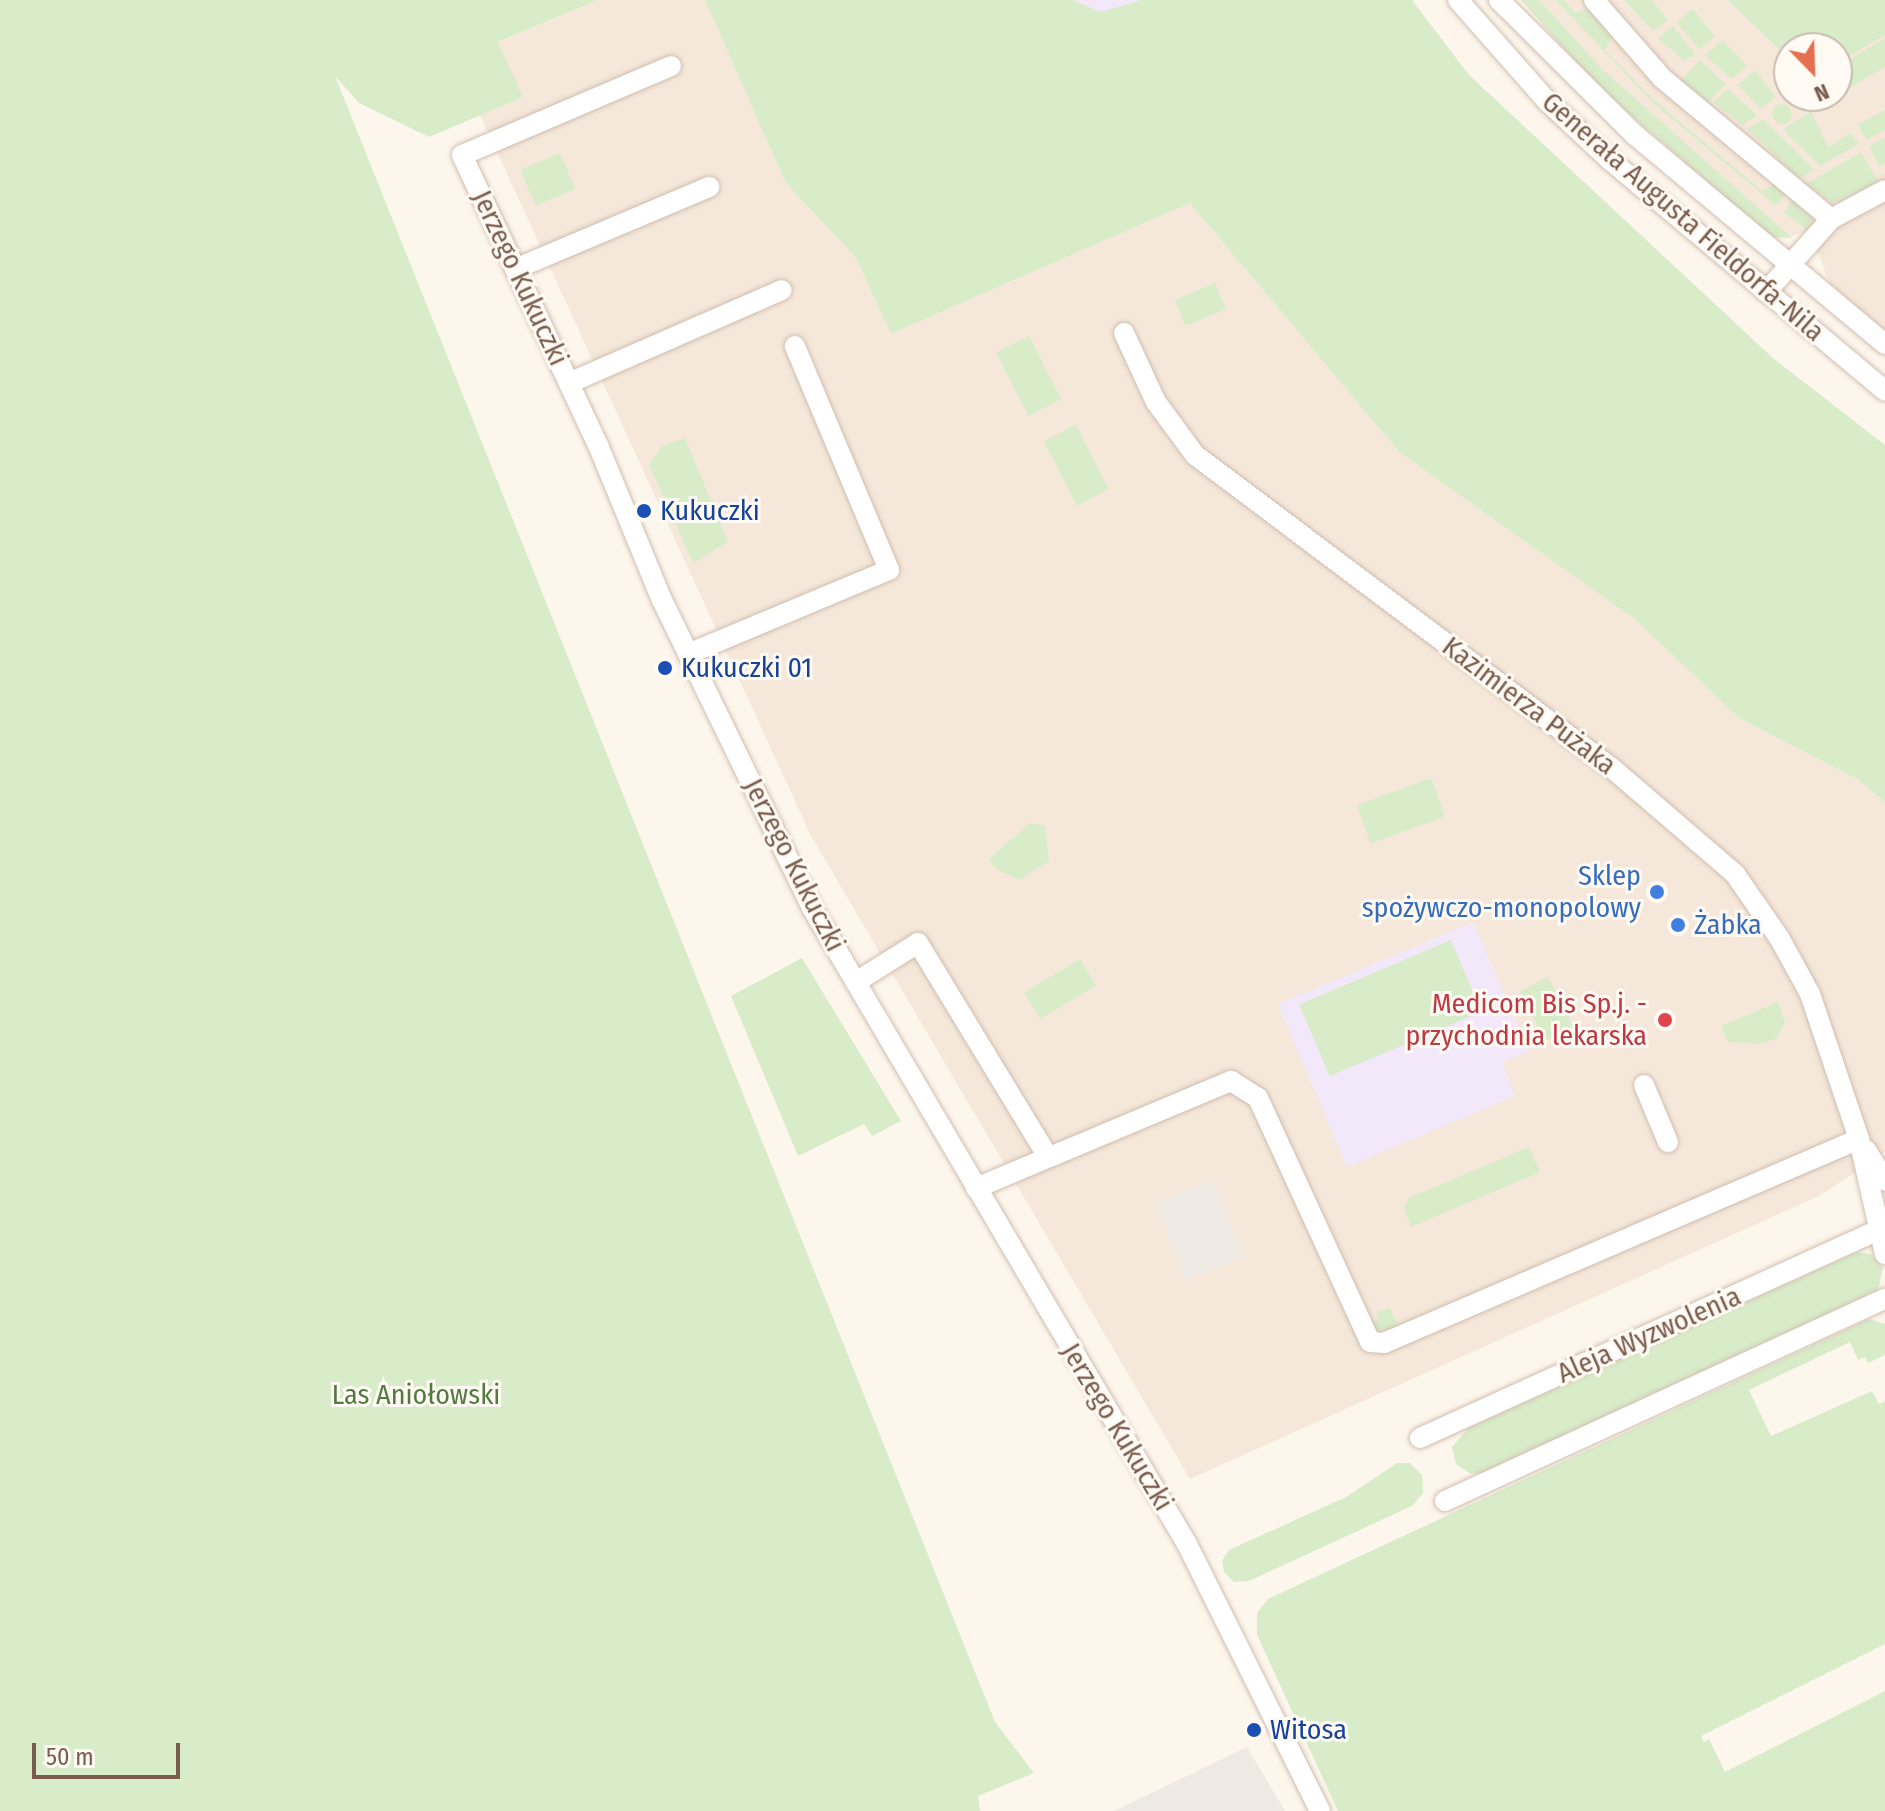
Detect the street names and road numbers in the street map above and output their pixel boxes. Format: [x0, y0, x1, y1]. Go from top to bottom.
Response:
street label: Generała Augusta Fieldorfa-Nila [1535, 85, 1831, 349]
street label: Jerzego Kukuczki [465, 185, 575, 371]
street label: Kazimierza Pużaka [1436, 630, 1622, 782]
street label: Jerzego Kukuczki [736, 773, 852, 957]
street label: Aleja Wyzwolenia [1552, 1280, 1746, 1390]
street label: Jerzego Kukuczki [1054, 1337, 1180, 1517]

